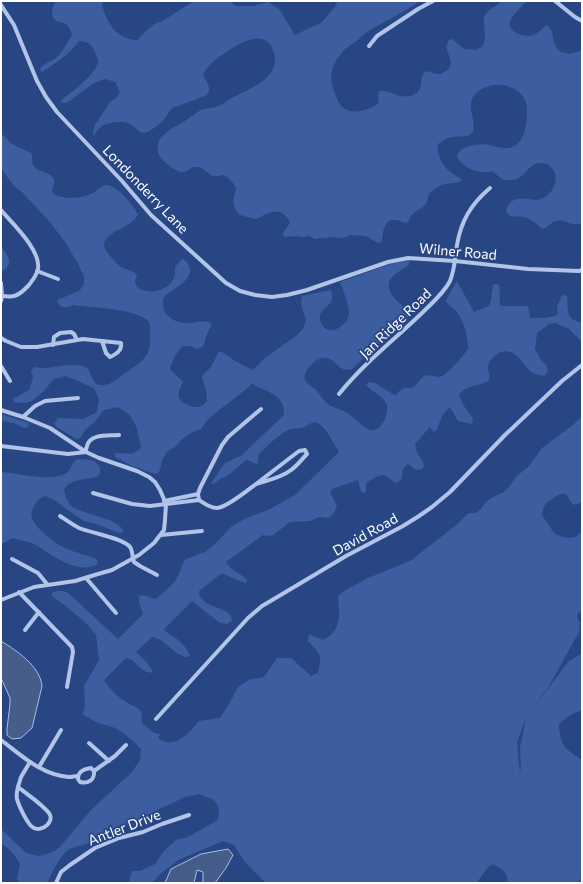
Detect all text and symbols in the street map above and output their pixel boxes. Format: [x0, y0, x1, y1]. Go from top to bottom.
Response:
street label: Londonderry Lane [100, 141, 192, 237]
street label: Wilner Road [419, 239, 497, 263]
street label: Jan Ridge Road [356, 284, 434, 362]
street label: David Road [330, 509, 400, 559]
street label: Antler Drive [85, 805, 163, 849]

